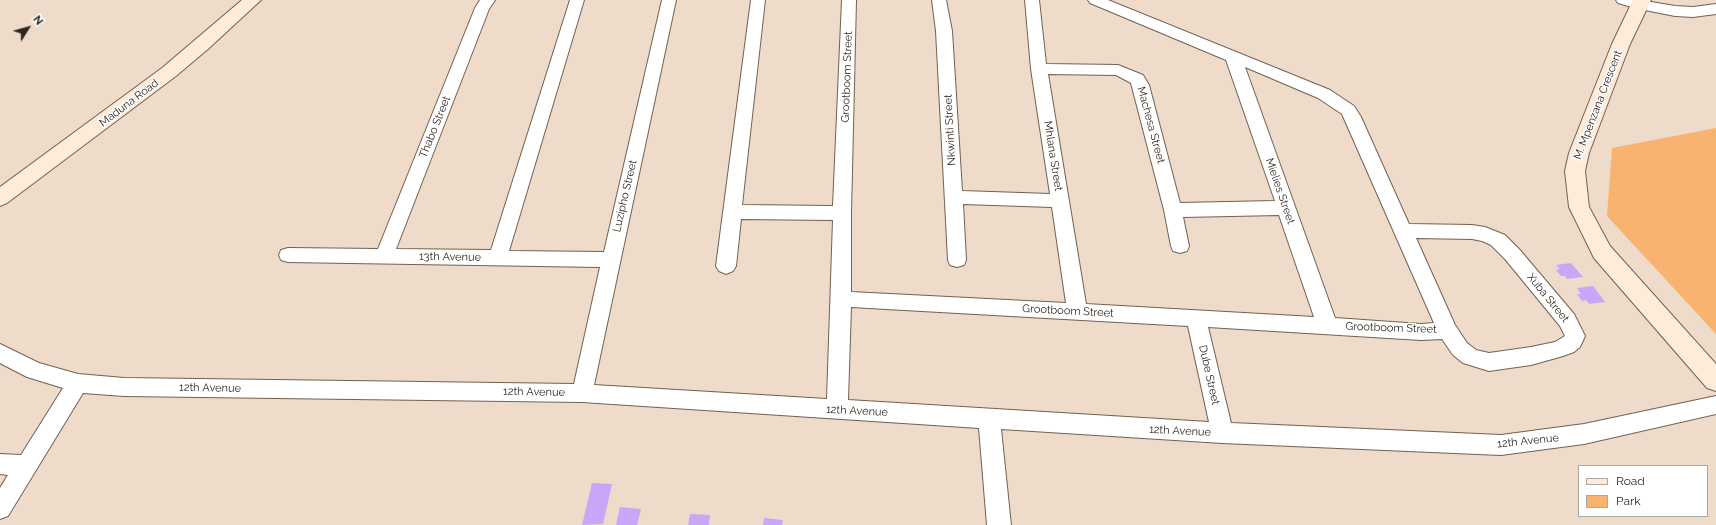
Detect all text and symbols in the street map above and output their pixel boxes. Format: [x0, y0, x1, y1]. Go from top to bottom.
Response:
north arrow [8, 8, 48, 48]
text: N [30, 13, 46, 28]
street label: Grootboom Street [839, 31, 855, 123]
street label: M. Mpenzana Crescent [1571, 49, 1625, 161]
street label: Maduna Road [97, 76, 161, 130]
street label: Machesa Street [1134, 85, 1168, 165]
street label: Thabo Street [417, 94, 453, 160]
street label: Nkwinti Street [942, 94, 958, 166]
street label: Mhlana Street [1041, 120, 1065, 192]
street label: Mielies Street [1263, 156, 1297, 226]
street label: Luzipho Street [610, 159, 640, 233]
street label: 13th Avenue [419, 250, 481, 264]
street label: Xuba Street [1524, 271, 1572, 325]
street label: Grootboom Street [1022, 302, 1114, 320]
street label: Grootboom Street [1345, 320, 1437, 336]
street label: Dube Street [1196, 344, 1222, 406]
street label: 12th Avenue [179, 381, 241, 395]
street label: 12th Avenue [503, 385, 565, 399]
street label: 12th Avenue [826, 403, 888, 419]
street label: 12th Avenue [1149, 423, 1211, 439]
street label: 12th Avenue [1497, 431, 1559, 451]
legend [1578, 465, 1708, 517]
text: Road [1616, 474, 1645, 488]
text: Park [1616, 494, 1641, 508]

